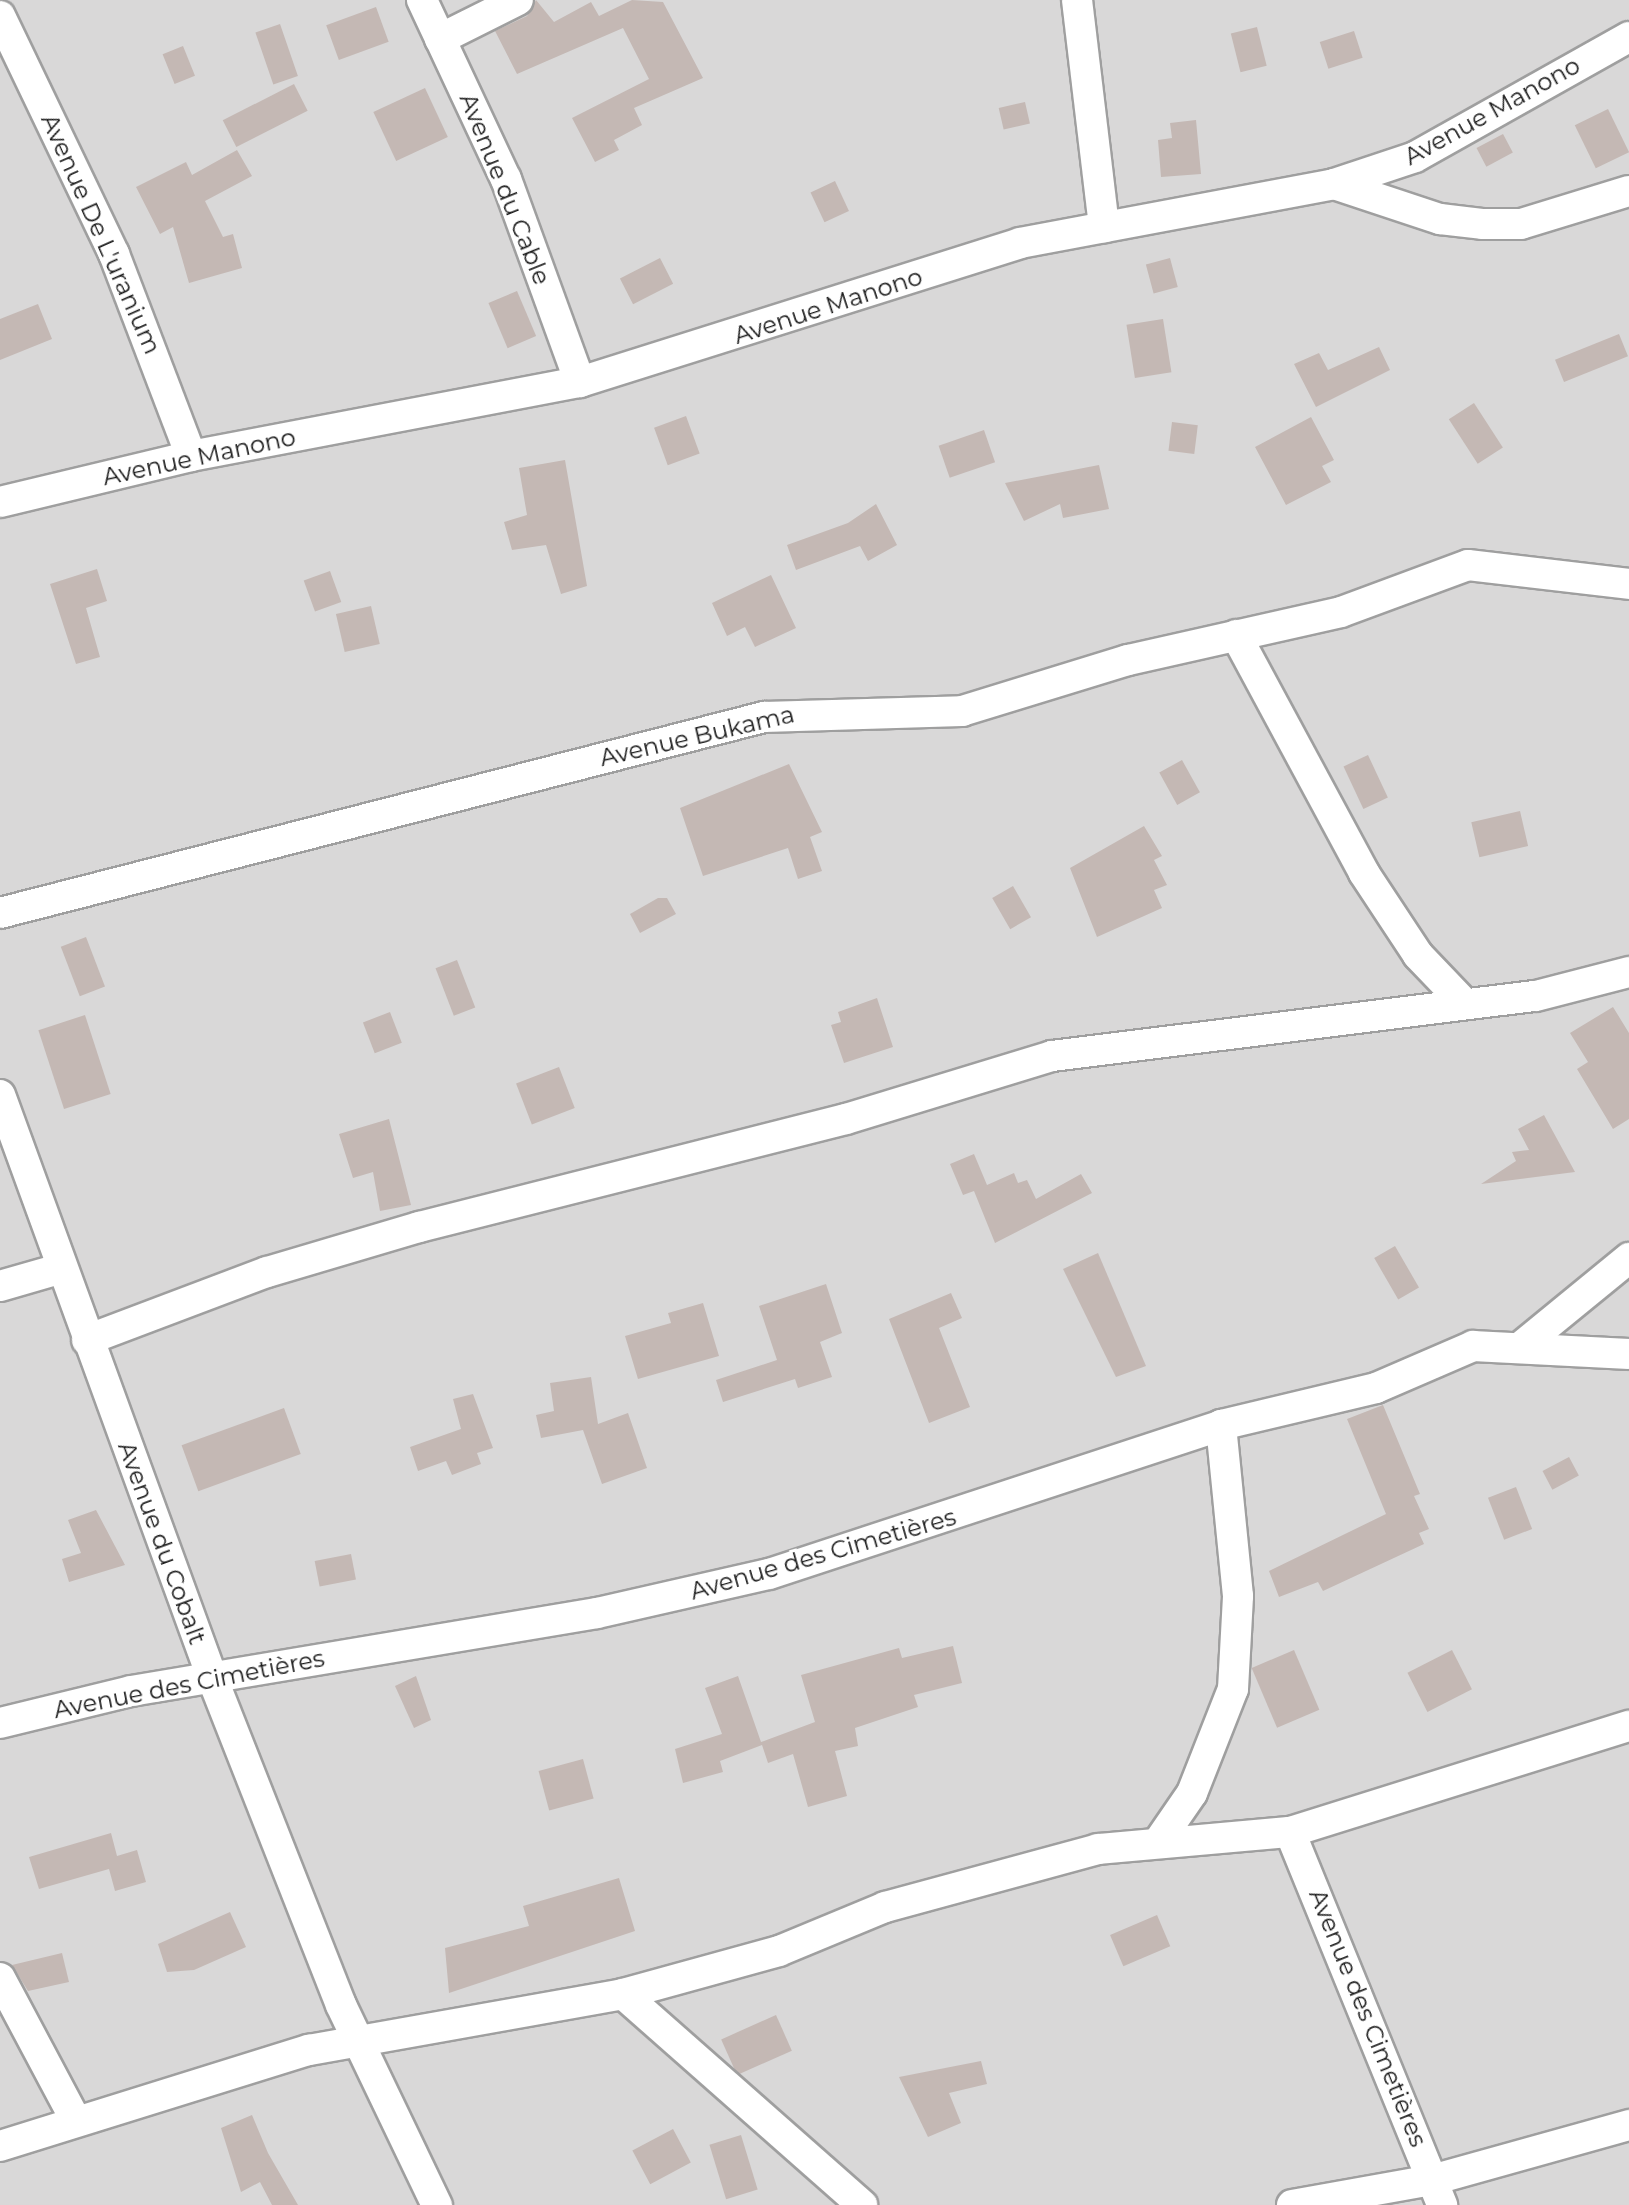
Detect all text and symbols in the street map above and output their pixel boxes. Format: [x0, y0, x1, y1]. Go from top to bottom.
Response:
street label: Avenue Manono [1399, 51, 1585, 171]
street label: Avenue du Cable [453, 89, 557, 289]
street label: Avenue De L'uranium [35, 110, 167, 358]
street label: Avenue Manono [730, 262, 926, 350]
street label: Avenue Manono [100, 422, 298, 492]
street label: Avenue Bukama [597, 700, 797, 772]
street label: Avenue du Cobalt [112, 1438, 212, 1648]
street label: Avenue des Cimetières [687, 1502, 959, 1606]
street label: Avenue des Cimetières [51, 1644, 327, 1724]
street label: Avenue des Cimetières [1303, 1885, 1433, 2151]

